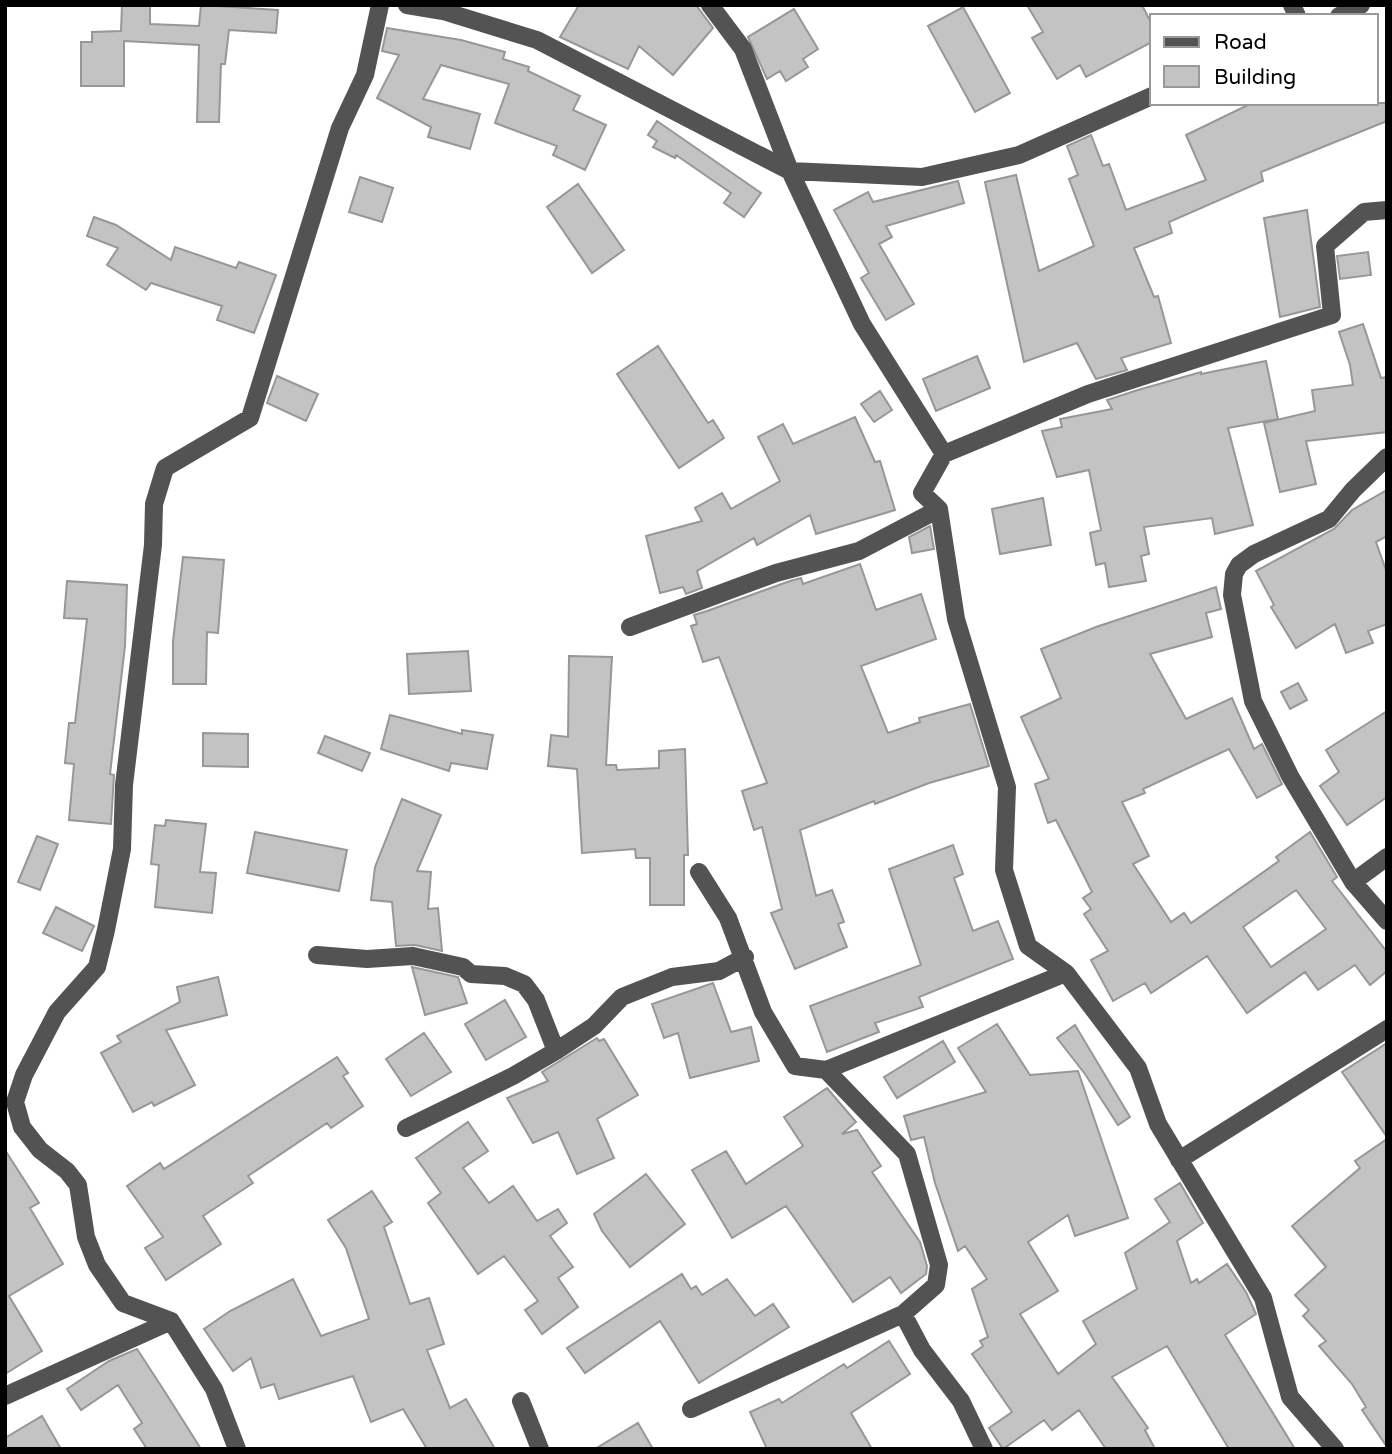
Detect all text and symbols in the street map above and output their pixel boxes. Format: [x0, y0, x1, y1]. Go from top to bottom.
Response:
legend [1150, 14, 1378, 105]
text: Road [1214, 30, 1267, 55]
text: Building [1214, 65, 1296, 90]

